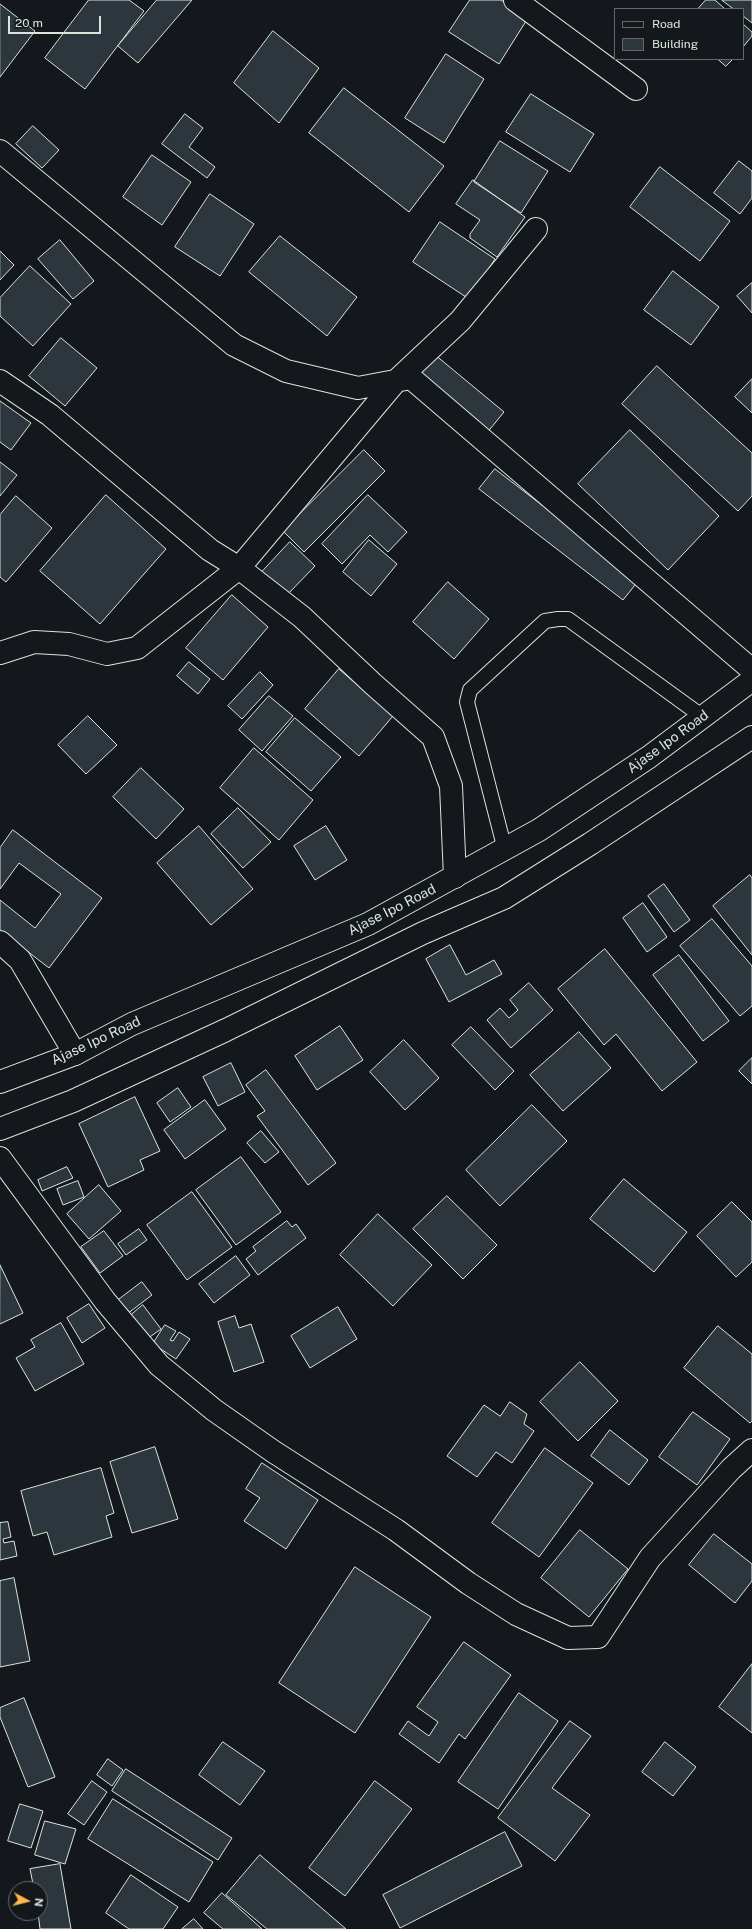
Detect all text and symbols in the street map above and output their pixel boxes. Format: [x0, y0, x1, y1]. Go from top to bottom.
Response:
scale bar [10, 8, 103, 34]
legend [614, 8, 744, 60]
text: 20 m [15, 16, 43, 30]
text: Road [652, 17, 680, 31]
text: Building [652, 37, 698, 51]
street label: Ajase Ipo Road [624, 707, 712, 777]
street label: Ajase Ipo Road [345, 881, 439, 939]
street label: Ajase Ipo Road [49, 1013, 143, 1069]
north arrow [8, 1881, 48, 1921]
text: N [32, 1897, 45, 1907]

